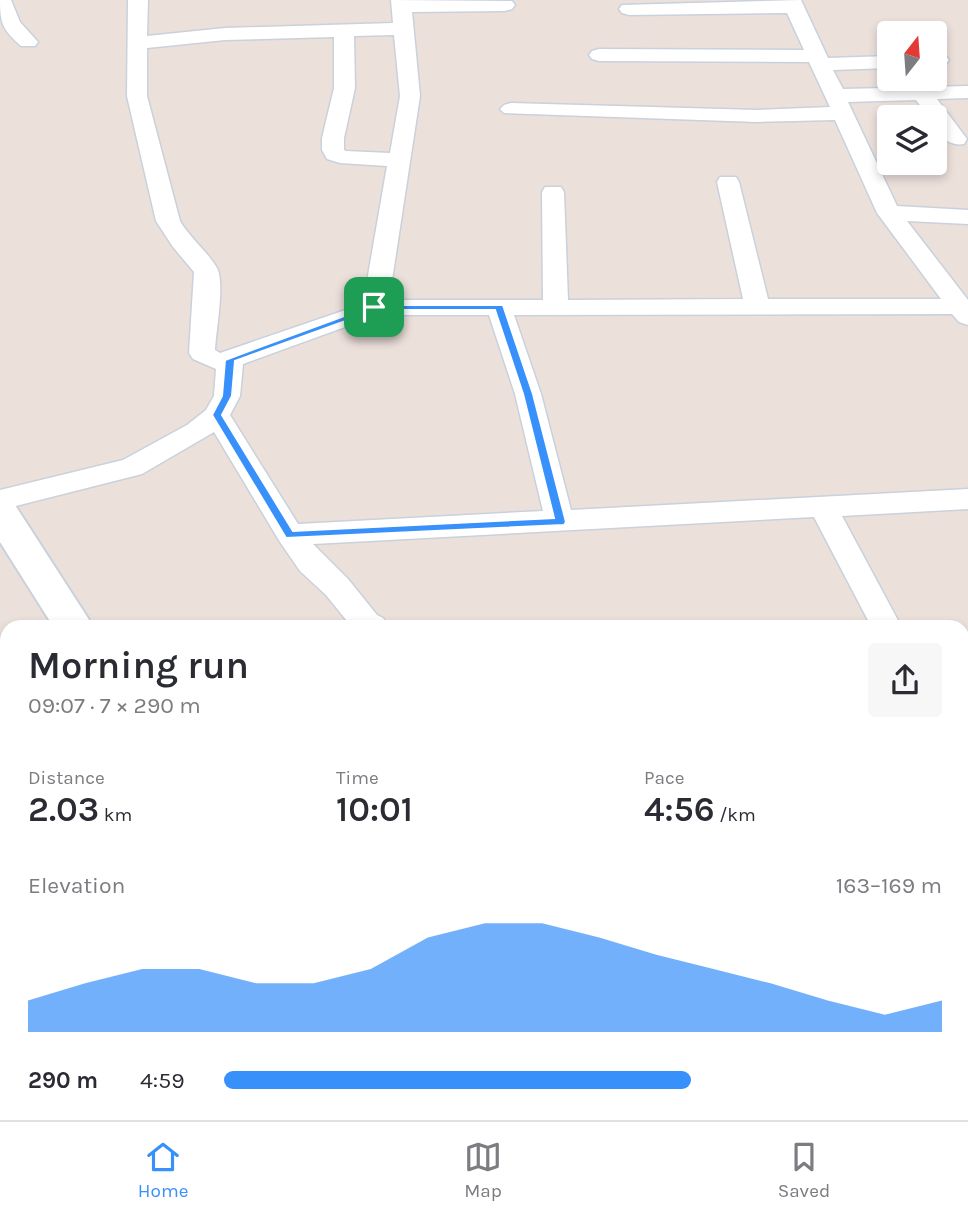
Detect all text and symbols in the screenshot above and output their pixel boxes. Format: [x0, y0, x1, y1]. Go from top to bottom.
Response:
north arrow [877, 21, 947, 91]
map controls [877, 21, 947, 175]
button: layers [877, 105, 947, 175]
pin [344, 277, 404, 337]
icon: arrive [355, 288, 393, 326]
text: Morning run [28, 643, 249, 688]
button: share [868, 643, 942, 717]
text: 09:07 · 7 × 290 m [28, 692, 201, 719]
text: Distance [28, 767, 105, 789]
text: Time [336, 767, 379, 789]
text: Pace [644, 767, 685, 789]
text: 2.03 [28, 789, 99, 830]
text: 10:01 [336, 789, 413, 830]
text: 4:56 [644, 789, 715, 830]
text: km [99, 804, 132, 826]
text: /km [715, 804, 756, 826]
text: Elevation [28, 872, 125, 899]
text: 163–169 m [836, 872, 942, 899]
text: 290 m [28, 1067, 98, 1094]
text: 4:59 [140, 1067, 184, 1094]
tab: Home [138, 1138, 188, 1202]
tab: Map [464, 1138, 502, 1202]
tab: Saved [778, 1138, 830, 1202]

